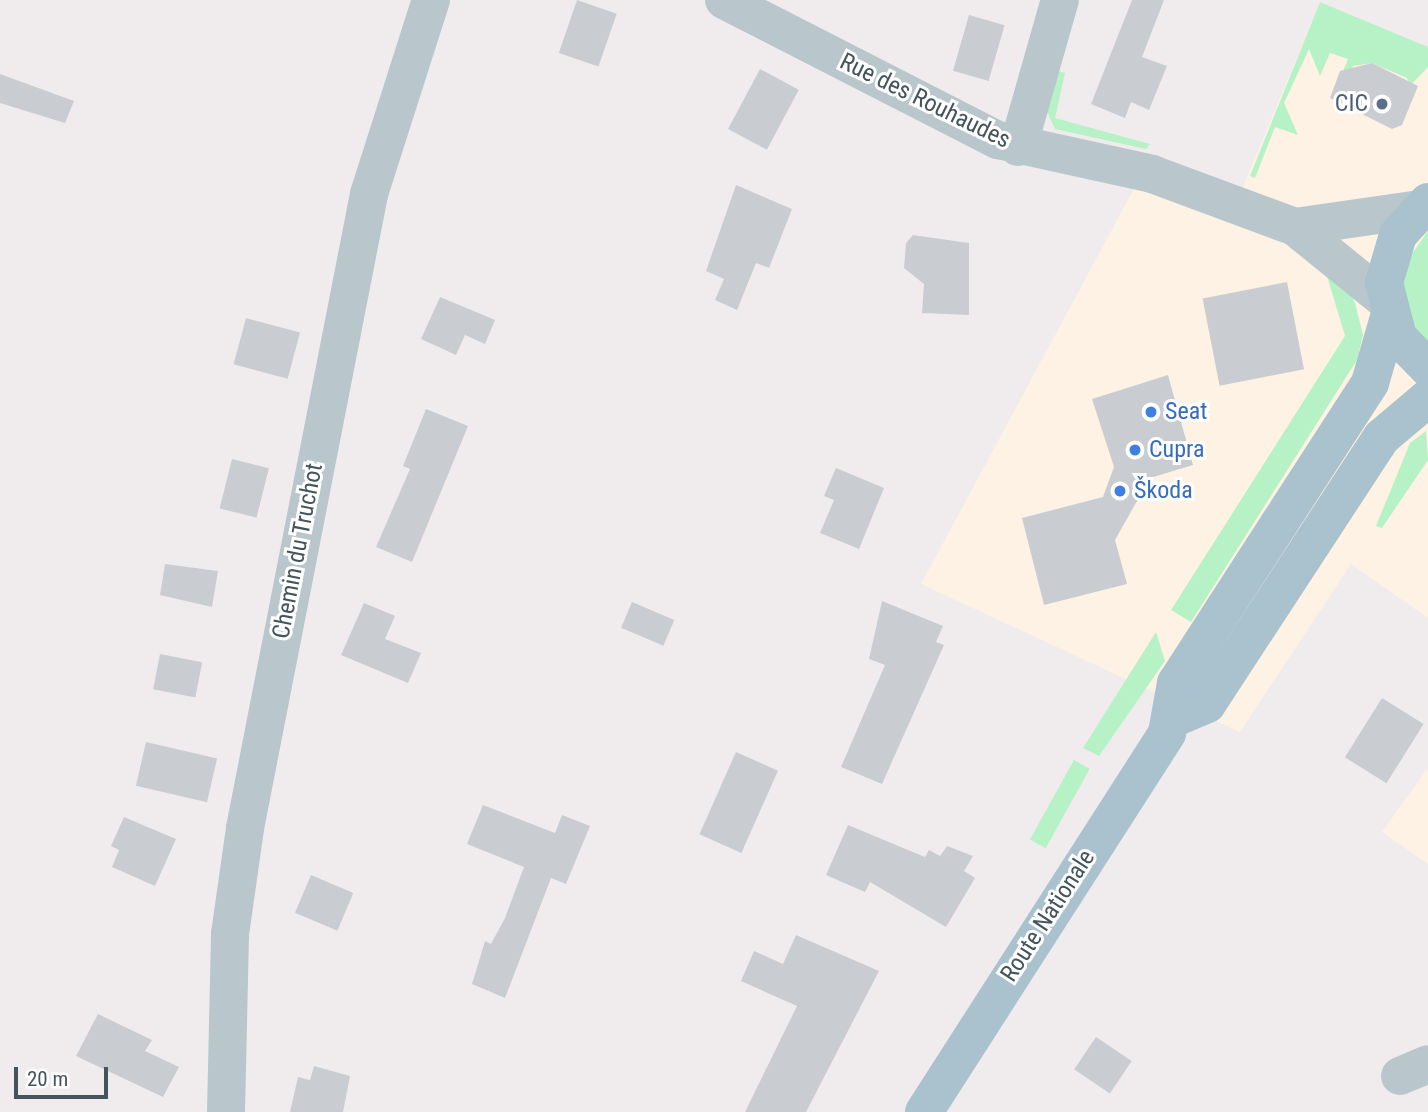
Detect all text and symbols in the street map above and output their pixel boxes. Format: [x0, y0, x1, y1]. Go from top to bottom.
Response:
street label: Rue des Rouhaudes [835, 47, 1015, 155]
place label: CIC [1335, 90, 1368, 118]
marker: CIC [1374, 96, 1390, 112]
place label: Seat [1165, 398, 1207, 426]
marker: Seat [1143, 404, 1159, 420]
place label: Cupra [1149, 436, 1204, 464]
marker: Cupra [1127, 442, 1143, 458]
street label: Chemin du Truchot [267, 461, 329, 641]
place label: Škoda [1134, 477, 1193, 505]
marker: Škoda [1112, 483, 1128, 499]
street label: Route Nationale [995, 845, 1101, 987]
scale bar [18, 1052, 112, 1096]
text: 20 m [27, 1067, 68, 1091]

